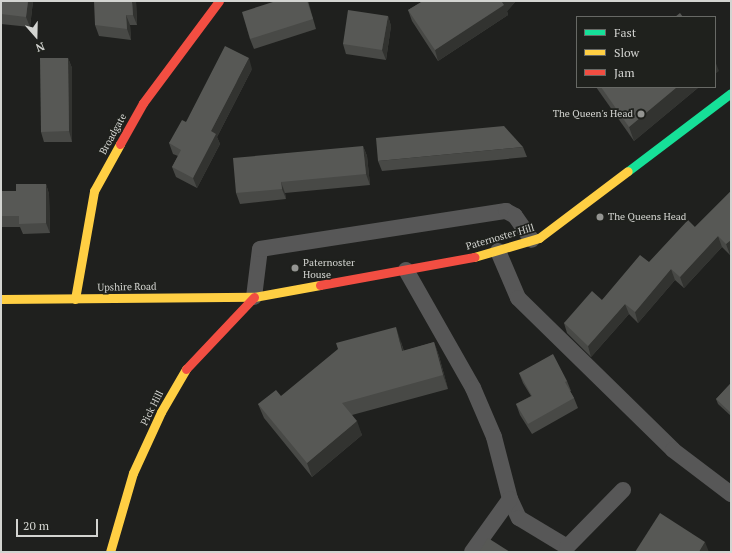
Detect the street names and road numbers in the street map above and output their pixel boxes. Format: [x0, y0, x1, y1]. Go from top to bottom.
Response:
street label: Broadgate [97, 111, 129, 157]
street label: Paternoster Hill [464, 221, 536, 253]
street label: Upshire Road [97, 280, 157, 294]
street label: Pick Hill [138, 389, 166, 427]

